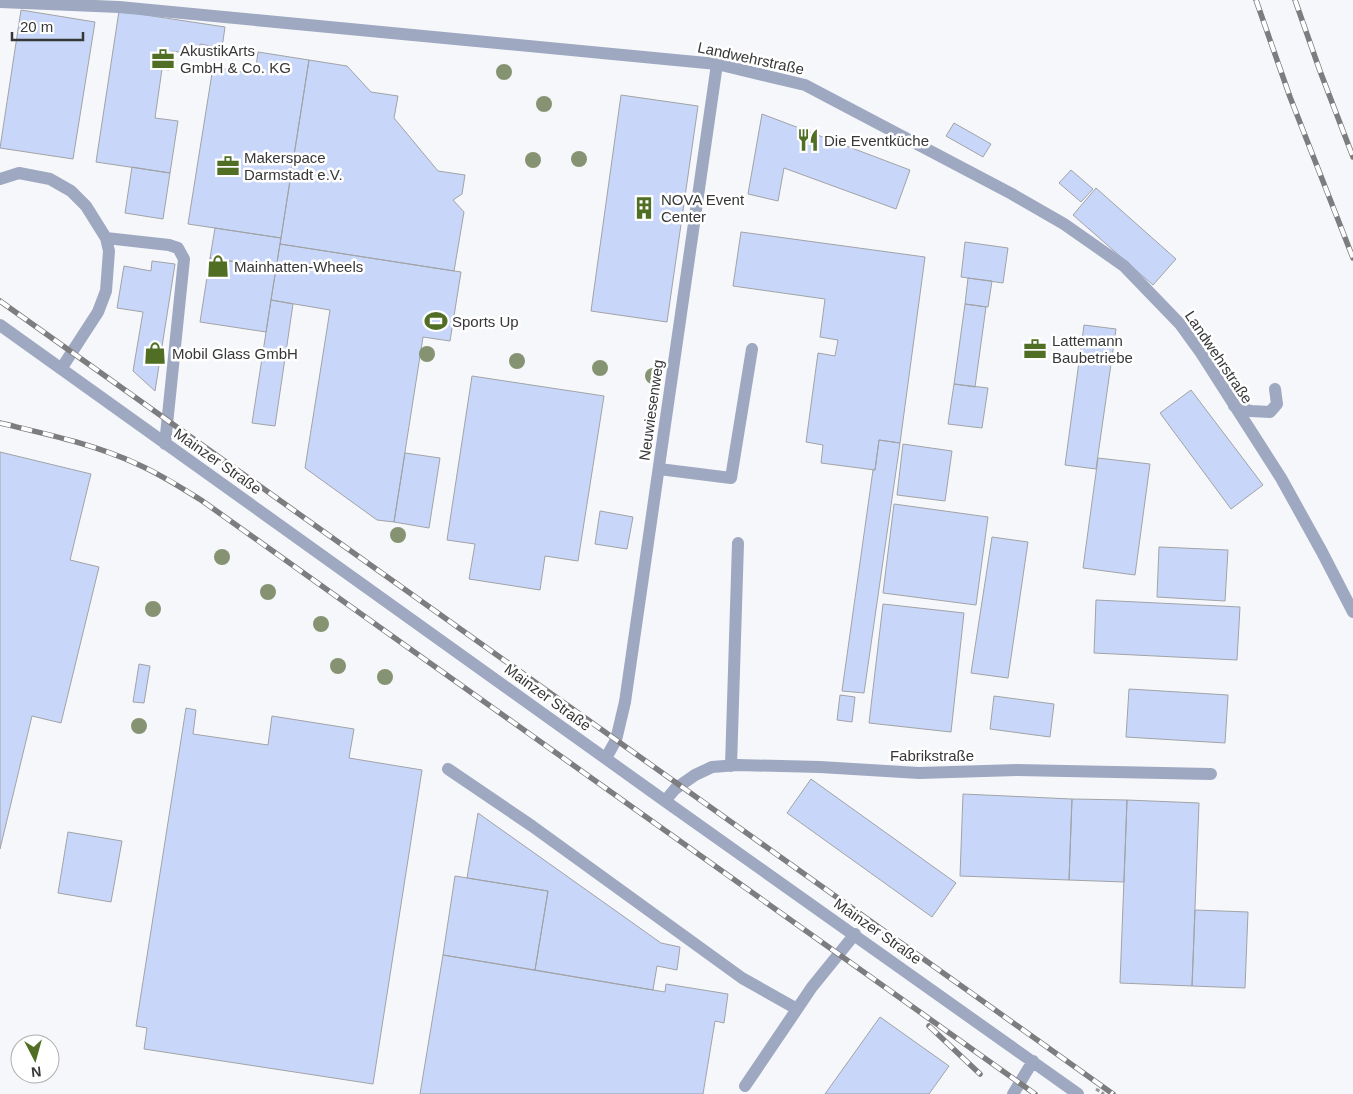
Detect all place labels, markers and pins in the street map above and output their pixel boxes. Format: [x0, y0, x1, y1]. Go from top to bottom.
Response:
place label: AkustikArts GmbH & Co. KG [180, 42, 291, 76]
office icon: AkustikArts GmbH & Co. KG [150, 46, 176, 72]
restaurant icon: Die Eventküche [795, 127, 821, 153]
place label: Die Eventküche [824, 132, 929, 149]
place label: Makerspace Darmstadt e.V. [244, 149, 343, 183]
office icon: Makerspace Darmstadt e.V. [215, 153, 241, 179]
place label: NOVA Event Center [661, 191, 745, 225]
building icon: NOVA Event Center [631, 195, 657, 221]
shop icon: Mainhatten-Wheels [205, 253, 231, 279]
place label: Mainhatten-Wheels [234, 258, 363, 275]
sports icon: Sports Up [423, 308, 449, 334]
place label: Sports Up [452, 313, 519, 330]
place label: Lattemann Baubetriebe [1052, 332, 1133, 366]
office icon: Lattemann Baubetriebe [1022, 336, 1048, 362]
shop icon: Mobil Glass GmbH [142, 340, 168, 366]
place label: Mobil Glass GmbH [172, 345, 298, 362]

